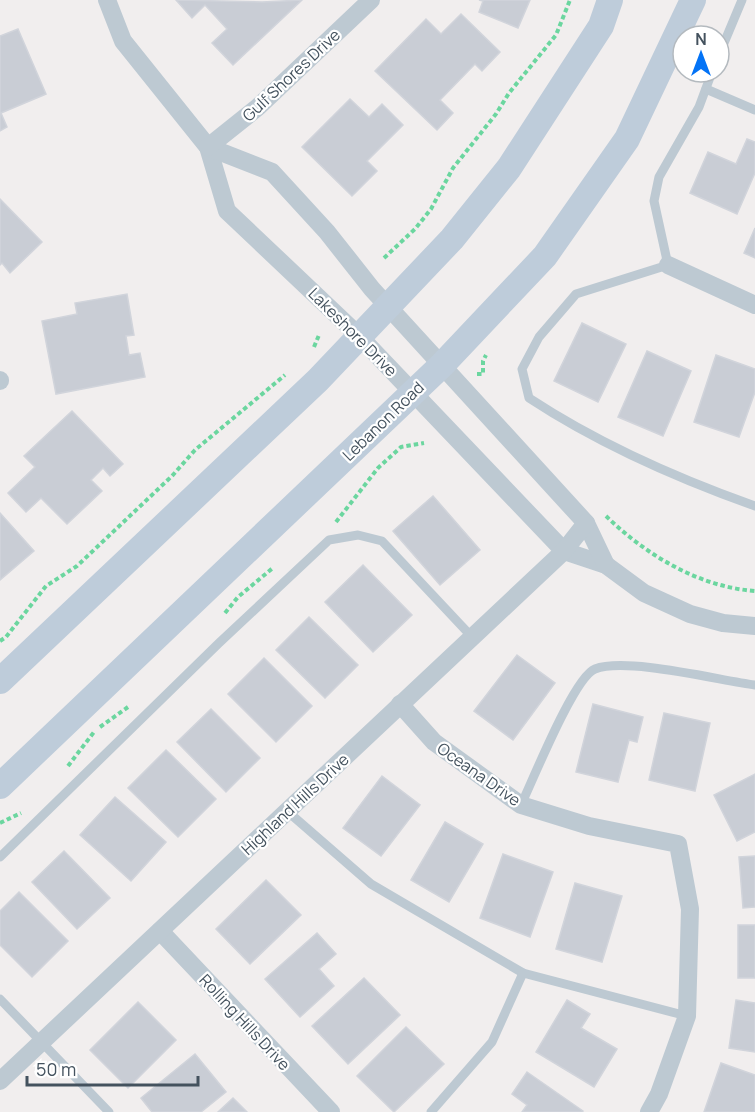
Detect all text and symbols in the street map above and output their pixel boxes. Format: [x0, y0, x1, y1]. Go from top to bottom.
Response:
street label: Gulf Shores Drive [237, 24, 345, 126]
north arrow [671, 24, 731, 84]
text: N [695, 28, 707, 50]
street label: Lakeshore Drive [304, 283, 402, 381]
street label: Lebanon Road [337, 376, 429, 466]
street label: Oceana Drive [433, 737, 525, 811]
street label: Highland Hills Drive [236, 748, 354, 860]
street label: Rolling Hills Drive [195, 969, 295, 1075]
scale bar [27, 1049, 198, 1087]
text: 50 m [36, 1057, 76, 1081]

